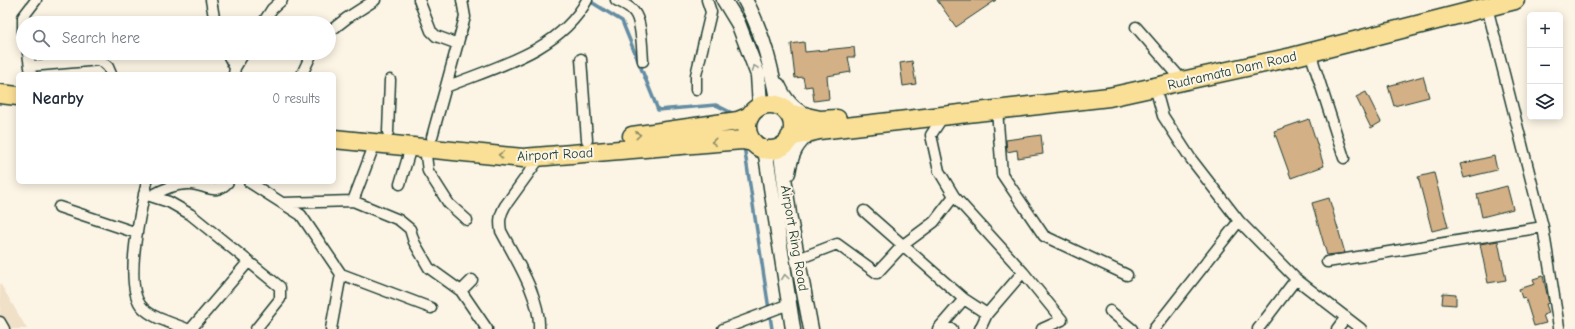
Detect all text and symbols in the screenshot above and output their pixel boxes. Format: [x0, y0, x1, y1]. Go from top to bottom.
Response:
map controls [1527, 12, 1563, 120]
button: + [1527, 12, 1563, 48]
search box [16, 16, 336, 60]
icon: search [30, 27, 52, 49]
text: Search here [62, 29, 140, 47]
street label: Rudramata Dam Road [1166, 47, 1298, 94]
button: − [1527, 48, 1563, 84]
one-way arrow [752, 64, 760, 71]
button: layers [1527, 84, 1563, 120]
text: Nearby [32, 89, 83, 108]
text: 0 results [272, 91, 320, 106]
one-way arrow [635, 131, 641, 140]
one-way arrow [711, 137, 717, 146]
street label: Airport Road [517, 144, 594, 165]
one-way arrow [498, 151, 504, 160]
street label: Airport Ring Road [777, 184, 812, 293]
one-way arrow [781, 274, 790, 280]

